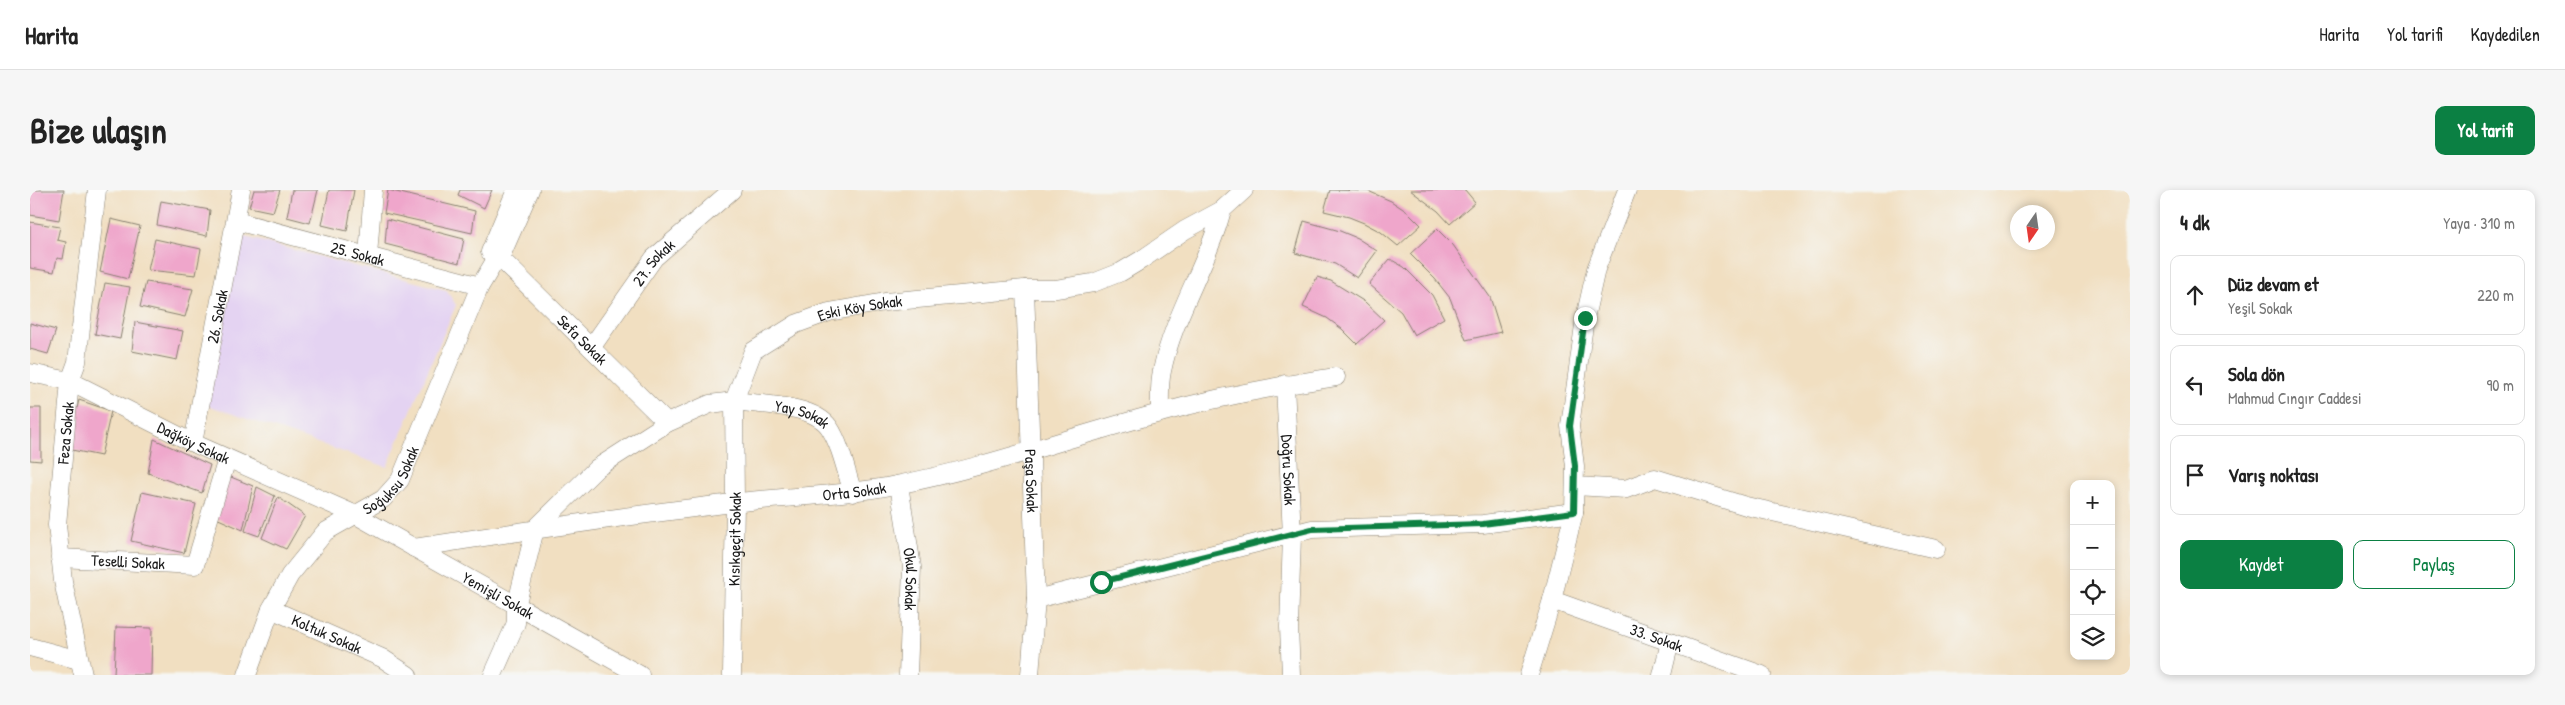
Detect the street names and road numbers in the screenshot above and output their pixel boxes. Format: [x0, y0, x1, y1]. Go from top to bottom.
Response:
street label: 27. Sokak [627, 234, 680, 290]
street label: 25. Sokak [328, 236, 387, 271]
street label: 26. Sokak [201, 287, 233, 345]
street label: Eski Köy Sokak [814, 289, 903, 326]
street label: Sefa Sokak [552, 310, 613, 370]
street label: Yay Sokak [774, 394, 836, 433]
street label: Feza Sokak [51, 400, 79, 466]
street label: Dağköy Sokak [154, 416, 234, 469]
street label: Doğru Sokak [1276, 434, 1302, 506]
street label: Soğuksu Sokak [358, 442, 424, 520]
street label: Paşa Sokak [1020, 449, 1044, 513]
street label: Orta Sokak [822, 476, 888, 506]
street label: Kısıkgeçit Sokak [723, 491, 746, 586]
street label: Okul Sokak [898, 546, 923, 611]
street label: Teselli Sokak [90, 549, 166, 574]
street label: Yemişli Sokak [458, 566, 538, 624]
street label: Koltuk Sokak [288, 608, 366, 659]
street label: 33. Sokak [1627, 618, 1686, 657]

